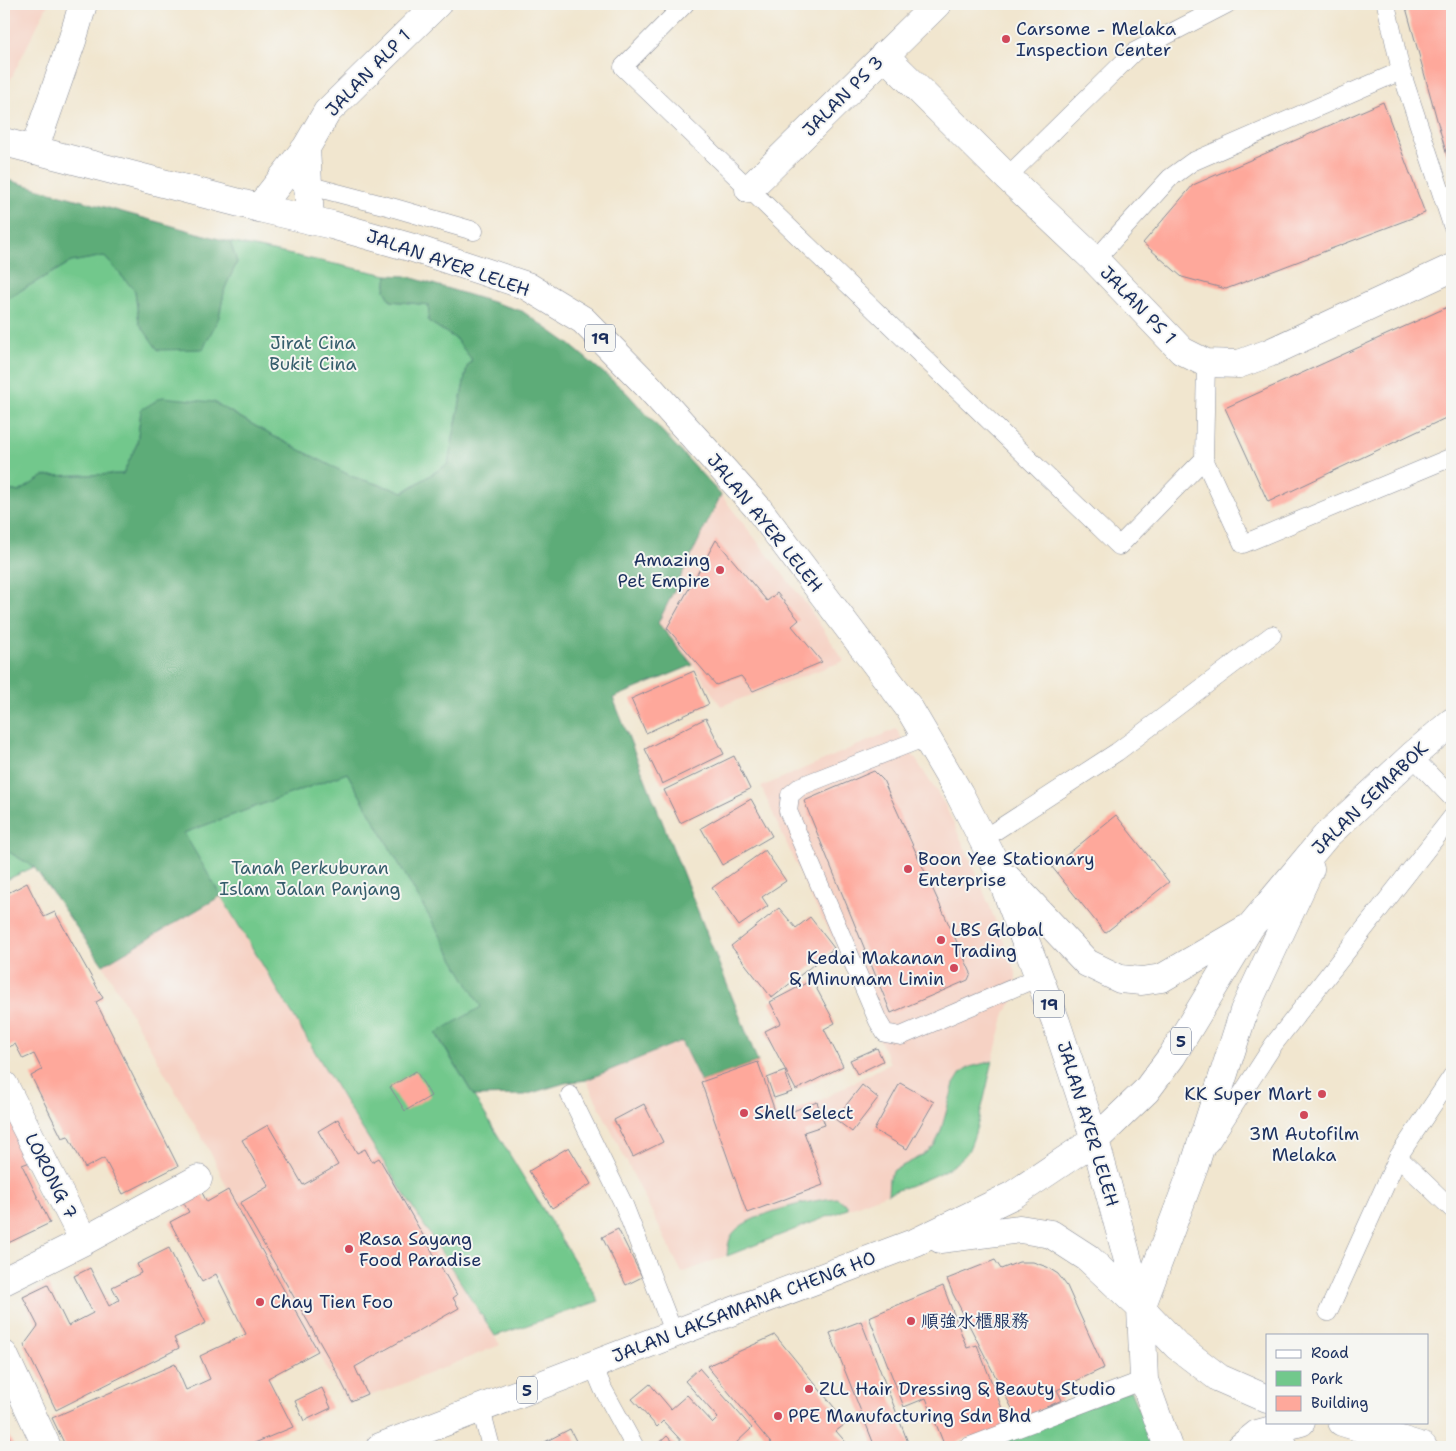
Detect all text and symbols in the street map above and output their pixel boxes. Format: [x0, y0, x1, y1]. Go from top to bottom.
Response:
place label: Carsome - Melaka Inspection Center [1016, 17, 1176, 62]
street label: JALAN ALP 1 [320, 24, 416, 122]
marker: Carsome - Melaka Inspection Center [1000, 33, 1012, 45]
street label: JALAN PS 3 [797, 50, 889, 142]
street label: JALAN AYER LELEH [363, 224, 533, 302]
street label: JALAN PS 1 [1095, 261, 1181, 349]
road number: 19 [585, 324, 615, 352]
park label: Jirat Cina Bukit Cina [269, 331, 357, 376]
street label: JALAN AYER LELEH [702, 449, 828, 597]
place label: Amazing Pet Empire [618, 548, 710, 593]
marker: Amazing Pet Empire [714, 564, 726, 576]
street label: JALAN SEMABOK [1307, 736, 1434, 860]
place label: Boon Yee Stationary Enterprise [918, 847, 1095, 892]
park label: Tanah Perkuburan Islam Jalan Panjang [219, 856, 401, 901]
marker: Boon Yee Stationary Enterprise [902, 863, 914, 875]
place label: LBS Global Trading [951, 918, 1044, 963]
marker: LBS Global Trading [935, 934, 947, 946]
place label: Kedai Makanan & Minumam Limin [790, 946, 944, 991]
marker: Kedai Makanan & Minumam Limin [948, 962, 960, 974]
road number: 19 [1034, 991, 1064, 1018]
road number: 5 [1171, 1028, 1191, 1054]
street label: JALAN AYER LELEH [1051, 1038, 1125, 1210]
place label: KK Super Mart [1184, 1082, 1312, 1106]
marker: KK Super Mart [1316, 1088, 1328, 1100]
place label: Shell Select [754, 1101, 854, 1125]
marker: Shell Select [738, 1107, 750, 1119]
marker: 3M Autofilm Melaka [1298, 1109, 1310, 1121]
place label: 3M Autofilm Melaka [1249, 1122, 1359, 1167]
street label: LORONG 7 [19, 1129, 83, 1223]
place label: Rasa Sayang Food Paradise [359, 1227, 481, 1272]
marker: Rasa Sayang Food Paradise [343, 1243, 355, 1255]
street label: JALAN LAKSAMANA CHENG HO [609, 1246, 879, 1368]
place label: Chay Tien Foo [270, 1290, 393, 1314]
marker: Chay Tien Foo [254, 1296, 266, 1308]
place label: 順強水櫃服務 [921, 1309, 1029, 1333]
marker: 順強水櫃服務 [905, 1315, 917, 1327]
legend [1266, 1334, 1428, 1424]
text: Road [1311, 1343, 1349, 1363]
text: Park [1311, 1369, 1343, 1389]
road number: 5 [517, 1376, 537, 1404]
place label: ZLL Hair Dressing & Beauty Studio [819, 1377, 1116, 1401]
marker: ZLL Hair Dressing & Beauty Studio [803, 1383, 815, 1395]
text: Building [1311, 1393, 1368, 1413]
place label: PPE Manufacturing Sdn Bhd [788, 1404, 1031, 1428]
marker: PPE Manufacturing Sdn Bhd [772, 1410, 784, 1422]

